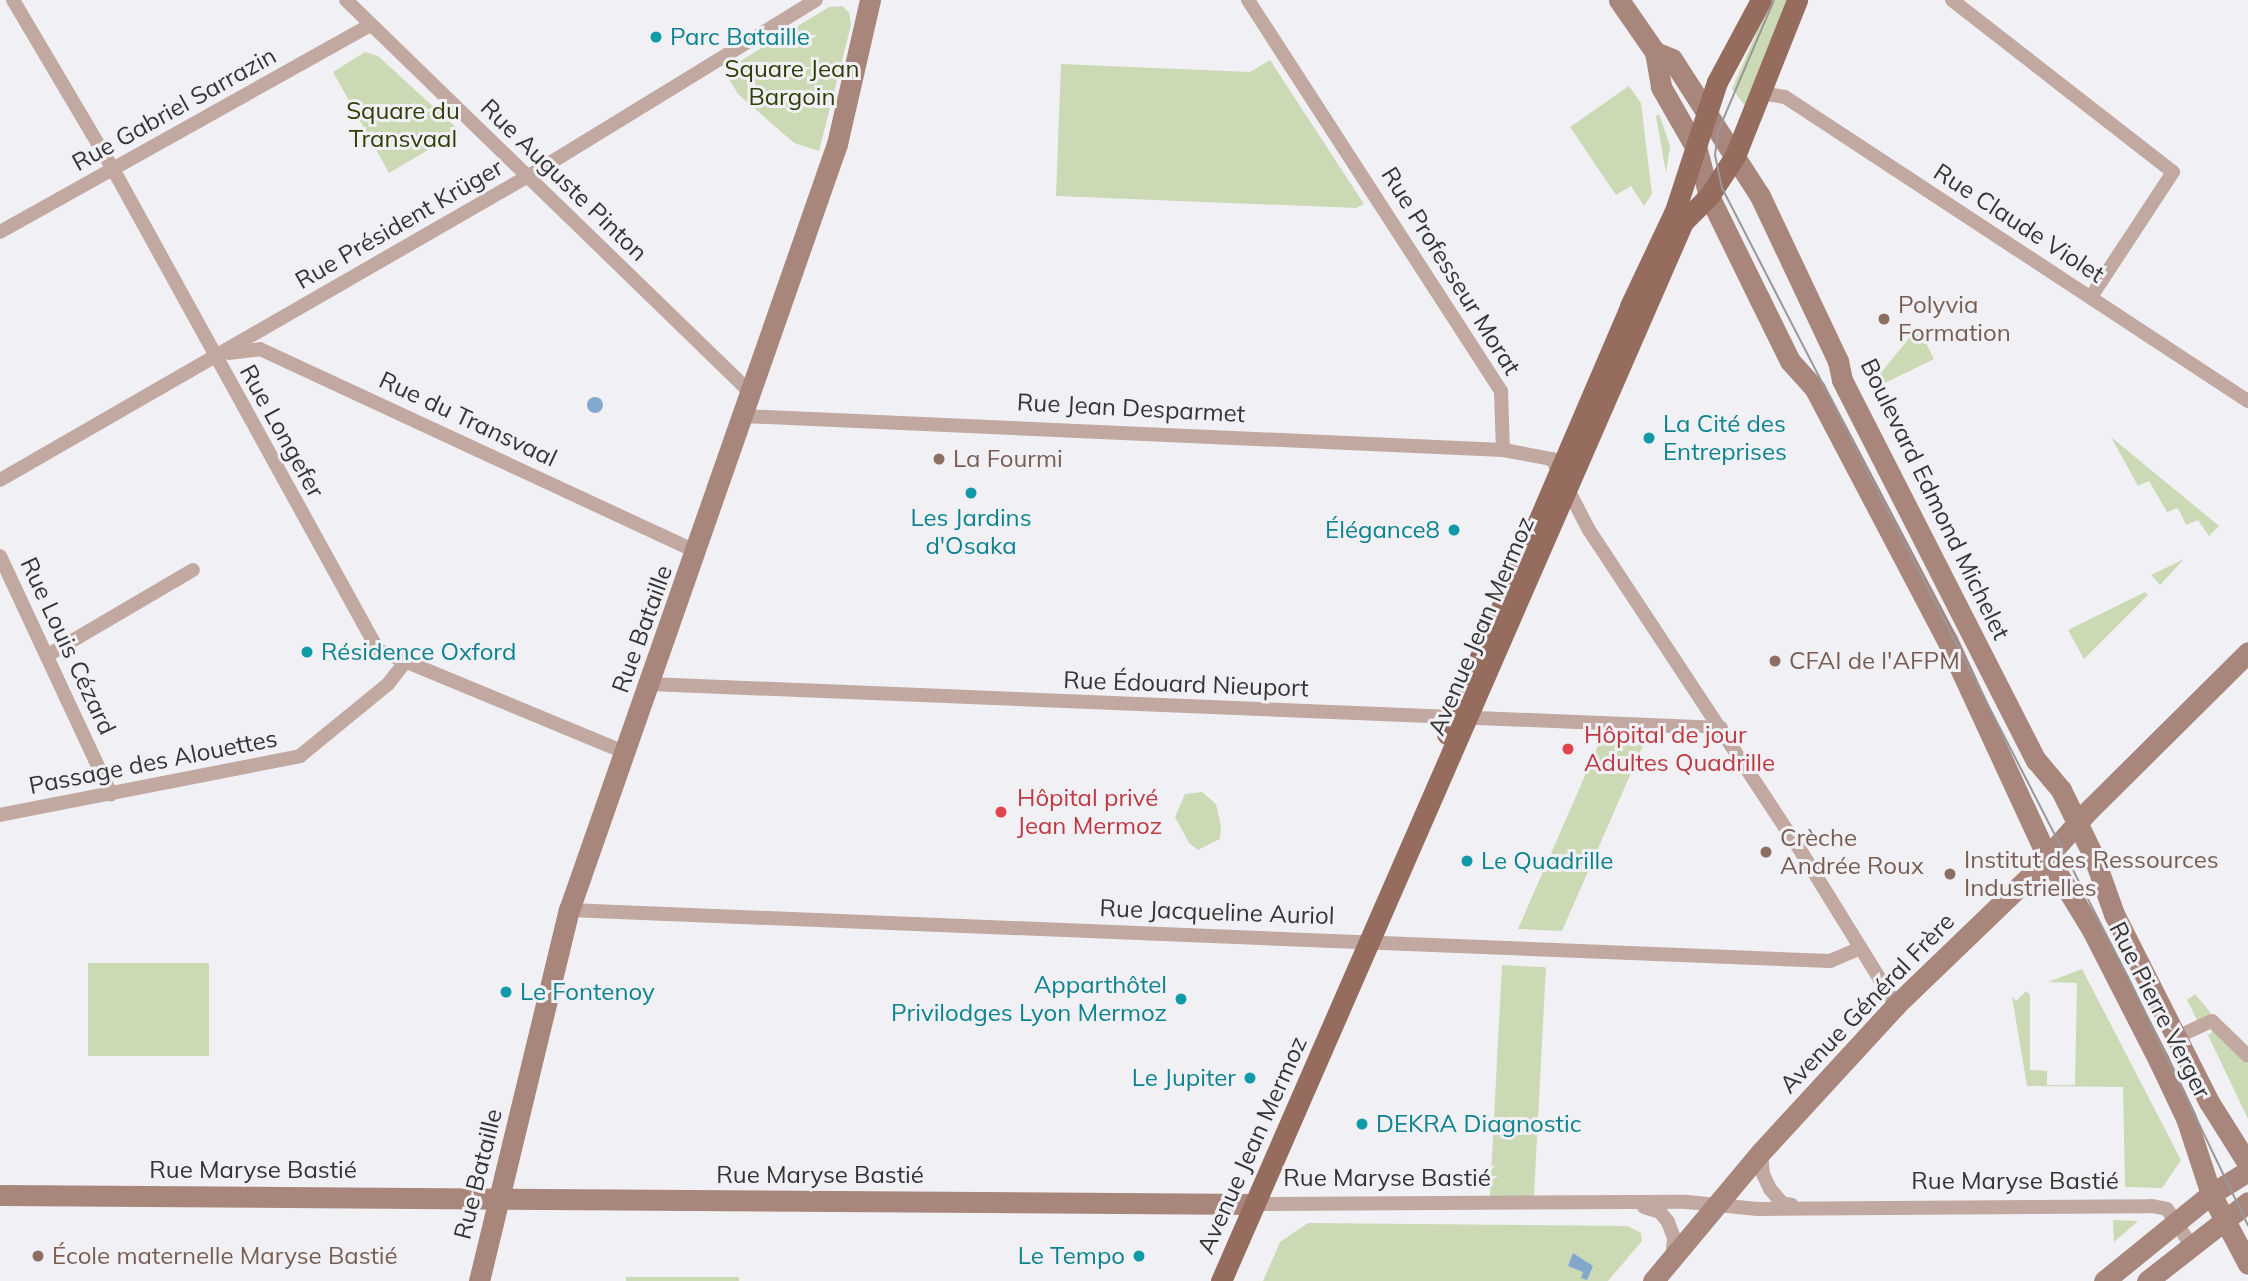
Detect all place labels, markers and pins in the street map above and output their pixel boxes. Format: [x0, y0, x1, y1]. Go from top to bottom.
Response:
place label: Parc Bataille [670, 23, 810, 51]
marker: Parc Bataille [648, 29, 664, 45]
place label: Polyvia Formation [1898, 291, 2011, 347]
marker: Polyvia Formation [1876, 311, 1892, 327]
place label: La Cité des Entreprises [1663, 410, 1787, 466]
marker: La Cité des Entreprises [1641, 430, 1657, 446]
place label: La Fourmi [953, 445, 1063, 473]
marker: La Fourmi [931, 451, 947, 467]
marker: Les Jardins d'Osaka [963, 485, 979, 501]
place label: Les Jardins d'Osaka [910, 504, 1032, 560]
place label: Élégance8 [1325, 516, 1440, 544]
marker: Élégance8 [1446, 522, 1462, 538]
place label: Résidence Oxford [321, 638, 516, 666]
marker: Résidence Oxford [299, 644, 315, 660]
place label: CFAI de l'AFPM [1789, 647, 1960, 675]
marker: CFAI de l'AFPM [1767, 653, 1783, 669]
place label: Hôpital de jour Adultes Quadrille [1584, 721, 1775, 777]
marker: Hôpital de jour Adultes Quadrille [1558, 739, 1578, 759]
place label: Hôpital privé Jean Mermoz [1017, 784, 1162, 840]
marker: Hôpital privé Jean Mermoz [991, 802, 1011, 822]
place label: Crèche Andrée Roux [1780, 824, 1924, 880]
marker: Crèche Andrée Roux [1758, 844, 1774, 860]
place label: Institut des Ressources Industrielles [1964, 846, 2219, 902]
place label: Le Quadrille [1481, 847, 1613, 875]
marker: Le Quadrille [1459, 853, 1475, 869]
marker: Institut des Ressources Industrielles [1942, 866, 1958, 882]
place label: Apparthôtel Privilodges Lyon Mermoz [891, 971, 1167, 1027]
place label: Le Fontenoy [520, 978, 655, 1006]
marker: Le Fontenoy [498, 984, 514, 1000]
marker: Apparthôtel Privilodges Lyon Mermoz [1173, 991, 1189, 1007]
place label: Le Jupiter [1132, 1064, 1236, 1092]
marker: Le Jupiter [1242, 1070, 1258, 1086]
place label: DEKRA Diagnostic [1376, 1110, 1582, 1138]
marker: DEKRA Diagnostic [1354, 1116, 1370, 1132]
place label: École maternelle Maryse Bastié [52, 1242, 398, 1270]
place label: Le Tempo [1018, 1242, 1125, 1270]
marker: École maternelle Maryse Bastié [30, 1248, 46, 1264]
marker: Le Tempo [1131, 1248, 1147, 1264]

